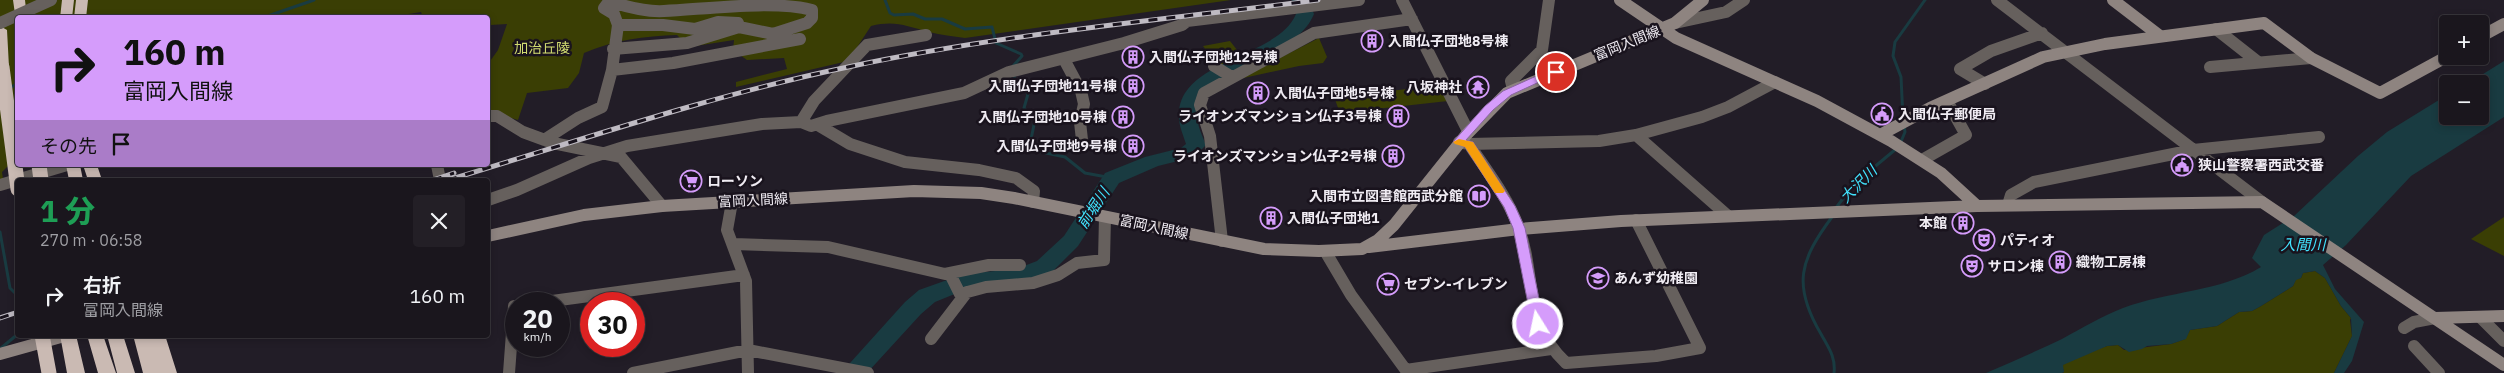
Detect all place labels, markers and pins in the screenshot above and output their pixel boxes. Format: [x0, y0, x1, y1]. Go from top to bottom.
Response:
building icon: 入間仏子団地8号棟 [1360, 29, 1384, 53]
place label: 入間仏子団地8号棟 [1388, 32, 1508, 50]
building icon: 入間仏子団地12号棟 [1121, 45, 1145, 69]
place label: 入間仏子団地12号棟 [1149, 48, 1278, 66]
pin [1535, 51, 1577, 93]
building icon: 入間仏子団地11号棟 [1121, 74, 1145, 98]
temple icon: 八坂神社 [1466, 75, 1490, 99]
place label: 入間仏子団地11号棟 [988, 77, 1117, 95]
place label: 八坂神社 [1406, 78, 1462, 96]
building icon: 入間仏子団地5号棟 [1246, 81, 1270, 105]
place label: 入間仏子団地5号棟 [1274, 84, 1394, 102]
public building icon: 入間仏子郵便局 [1870, 102, 1894, 126]
building icon: ライオンズマンション仏子3号棟 [1386, 104, 1410, 128]
building icon: 入間仏子団地10号棟 [1111, 105, 1135, 129]
place label: 入間仏子郵便局 [1898, 105, 1996, 123]
place label: ライオンズマンション仏子3号棟 [1178, 107, 1382, 125]
place label: 入間仏子団地10号棟 [978, 108, 1107, 126]
building icon: 入間仏子団地9号棟 [1121, 134, 1145, 158]
place label: 入間仏子団地9号棟 [997, 137, 1117, 155]
building icon: ライオンズマンション仏子2号棟 [1381, 144, 1405, 168]
place label: ライオンズマンション仏子2号棟 [1173, 147, 1377, 165]
public building icon: 狭山警察署西武交番 [2170, 153, 2194, 177]
place label: 狭山警察署西武交番 [2198, 156, 2324, 174]
supermarket icon: ローソン [679, 169, 703, 193]
place label: ローソン [707, 172, 763, 190]
library icon: 入間市立図書館西武分館 [1467, 184, 1491, 208]
place label: 入間市立図書館西武分館 [1309, 187, 1463, 205]
building icon: 入間仏子団地1 [1259, 206, 1283, 230]
place label: 入間仏子団地1 [1287, 209, 1380, 227]
building icon: 本館 [1951, 211, 1975, 235]
place label: 本館 [1919, 214, 1947, 232]
theatre icon: パティオ [1972, 228, 1996, 252]
place label: パティオ [2000, 231, 2055, 249]
building icon: 織物工房棟 [2048, 250, 2072, 274]
place label: 織物工房棟 [2076, 253, 2146, 271]
theatre icon: サロン棟 [1960, 254, 1984, 278]
place label: サロン棟 [1988, 257, 2044, 275]
school or university icon: あんず幼稚園 [1586, 266, 1610, 290]
place label: あんず幼稚園 [1614, 269, 1698, 287]
supermarket icon: セブン-イレブン [1376, 272, 1400, 296]
place label: セブン-イレブン [1404, 275, 1508, 293]

